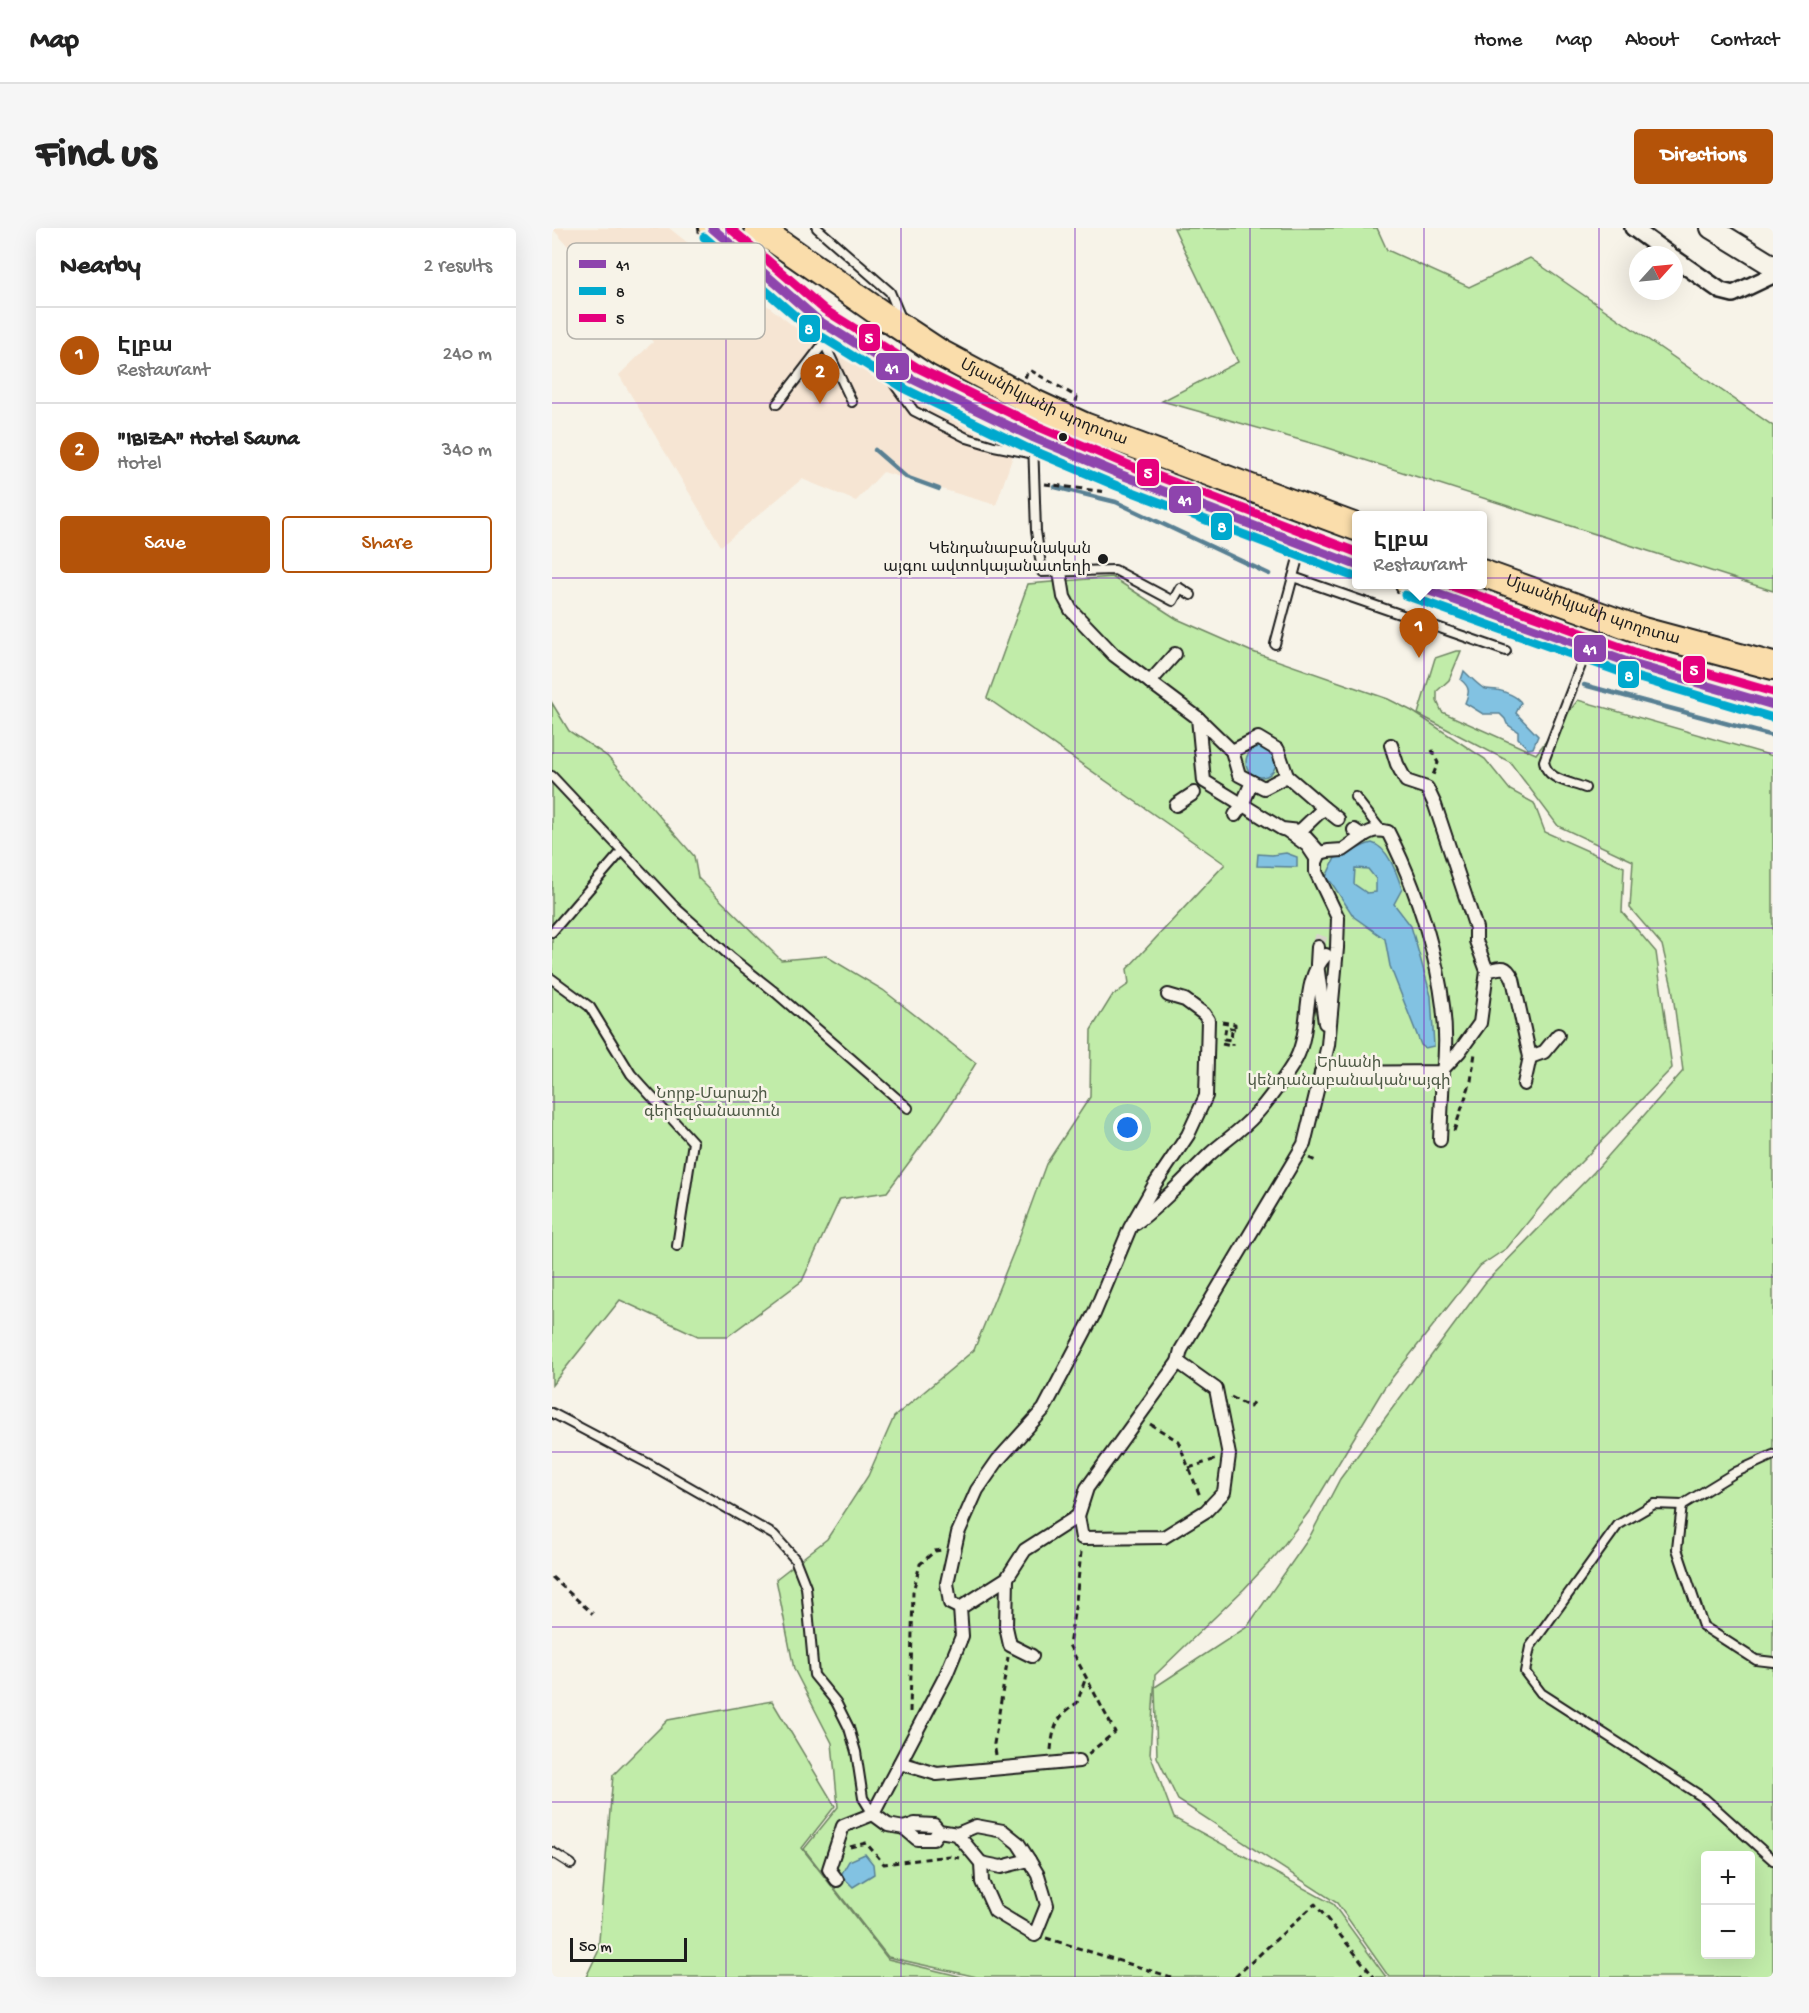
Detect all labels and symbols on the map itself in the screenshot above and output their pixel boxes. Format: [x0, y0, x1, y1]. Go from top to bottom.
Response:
legend [567, 243, 765, 339]
north arrow [1629, 246, 1683, 300]
text: 41 [616, 258, 630, 277]
text: 8 [616, 285, 625, 304]
text: 5 [616, 312, 624, 331]
line badge: 8 [798, 314, 821, 343]
text: 8 [805, 322, 814, 341]
line badge: 5 [858, 323, 881, 352]
text: 5 [865, 331, 874, 350]
line badge: 41 [875, 352, 910, 381]
pin: 2 [800, 354, 840, 404]
street label: Մյասնիկյանի պողոտա [956, 356, 1130, 451]
text: 41 [884, 361, 899, 380]
unlabelled marker [1057, 431, 1069, 443]
line badge: 5 [1136, 458, 1160, 487]
text: 5 [1144, 466, 1153, 485]
line badge: 41 [1168, 485, 1202, 514]
text: 41 [1177, 493, 1192, 512]
line badge: 8 [1210, 512, 1233, 541]
text: 8 [1218, 520, 1227, 539]
place label: Կենդանաբանական այգու ավտոկայանատեղի [883, 540, 1091, 578]
marker: Կենդանաբանական այգու ավտոկայանատեղի [1096, 552, 1110, 566]
street label: Մյասնիկյանի պողոտա [1503, 573, 1682, 650]
pin: 1 [1400, 608, 1438, 658]
line badge: 41 [1573, 634, 1607, 663]
text: 41 [1582, 642, 1597, 661]
line badge: 5 [1682, 655, 1706, 684]
line badge: 8 [1617, 660, 1640, 689]
text: 5 [1690, 663, 1699, 682]
text: 8 [1625, 669, 1634, 688]
park label: Երևանի կենդանաբանական այգի [1248, 1054, 1450, 1092]
park label: Նորք-Մարաշի գերեզմանատուն [644, 1086, 780, 1123]
your location [1113, 1113, 1142, 1142]
scale bar [570, 1935, 687, 1962]

